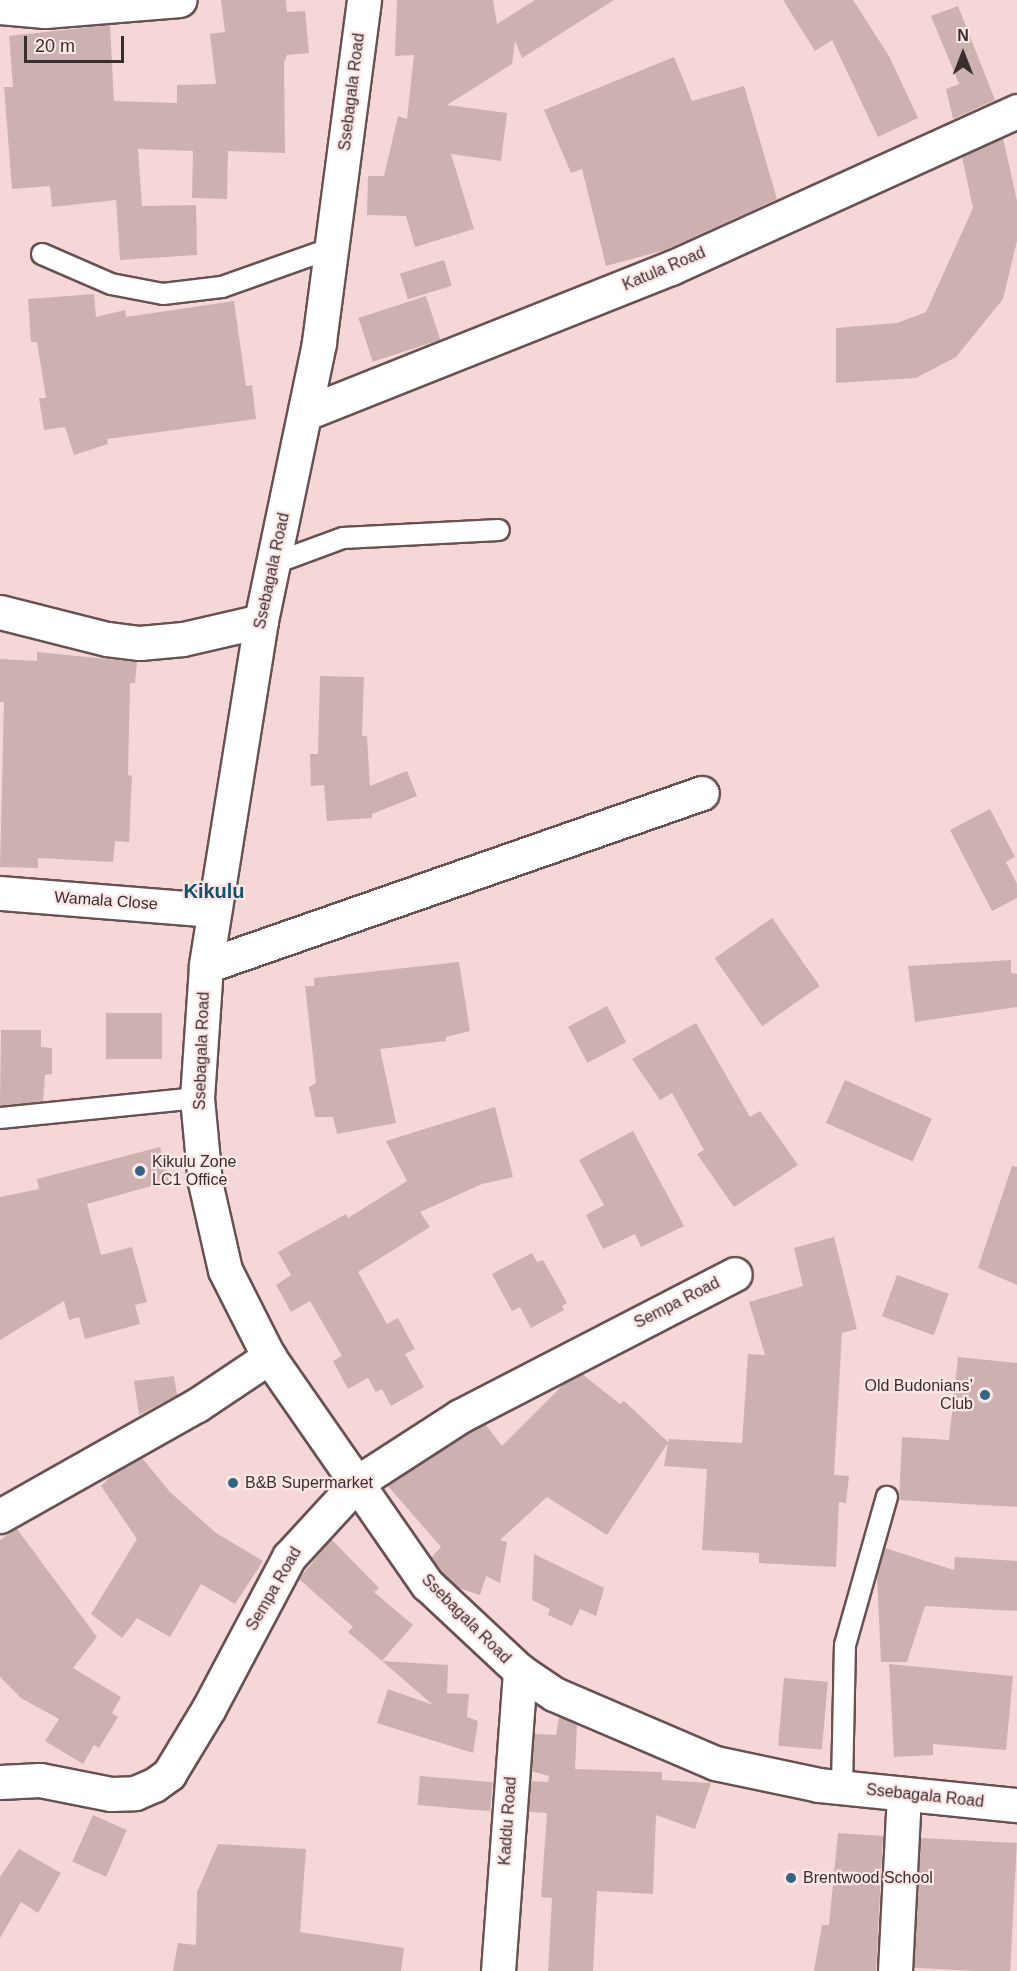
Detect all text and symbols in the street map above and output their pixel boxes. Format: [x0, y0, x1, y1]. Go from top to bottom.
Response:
scale bar [27, 24, 128, 62]
north arrow [933, 24, 993, 84]
text: N [957, 27, 969, 44]
street label: Ssebagala Road [335, 32, 369, 152]
text: 20 m [35, 36, 75, 56]
street label: Katula Road [620, 243, 708, 295]
street label: Ssebagala Road [250, 511, 294, 631]
district label: Kikulu [183, 879, 245, 903]
street label: Wamala Close [54, 888, 158, 914]
street label: Ssebagala Road [190, 992, 214, 1110]
place label: Kikulu Zone LC1 Office [152, 1152, 236, 1190]
marker: Kikulu Zone LC1 Office [133, 1164, 147, 1178]
street label: Sempa Road [631, 1273, 723, 1333]
place label: Old Budonians’ Club [864, 1376, 973, 1414]
marker: Old Budonians’ Club [978, 1388, 992, 1402]
place label: B&B Supermarket [245, 1473, 373, 1493]
marker: B&B Supermarket [226, 1476, 240, 1490]
street label: Sempa Road [242, 1544, 306, 1634]
street label: Ssebagala Road [417, 1570, 515, 1668]
street label: Kaddu Road [495, 1776, 521, 1866]
street label: Ssebagala Road [865, 1780, 985, 1812]
place label: Brentwood School [803, 1868, 933, 1888]
marker: Brentwood School [784, 1871, 798, 1885]

